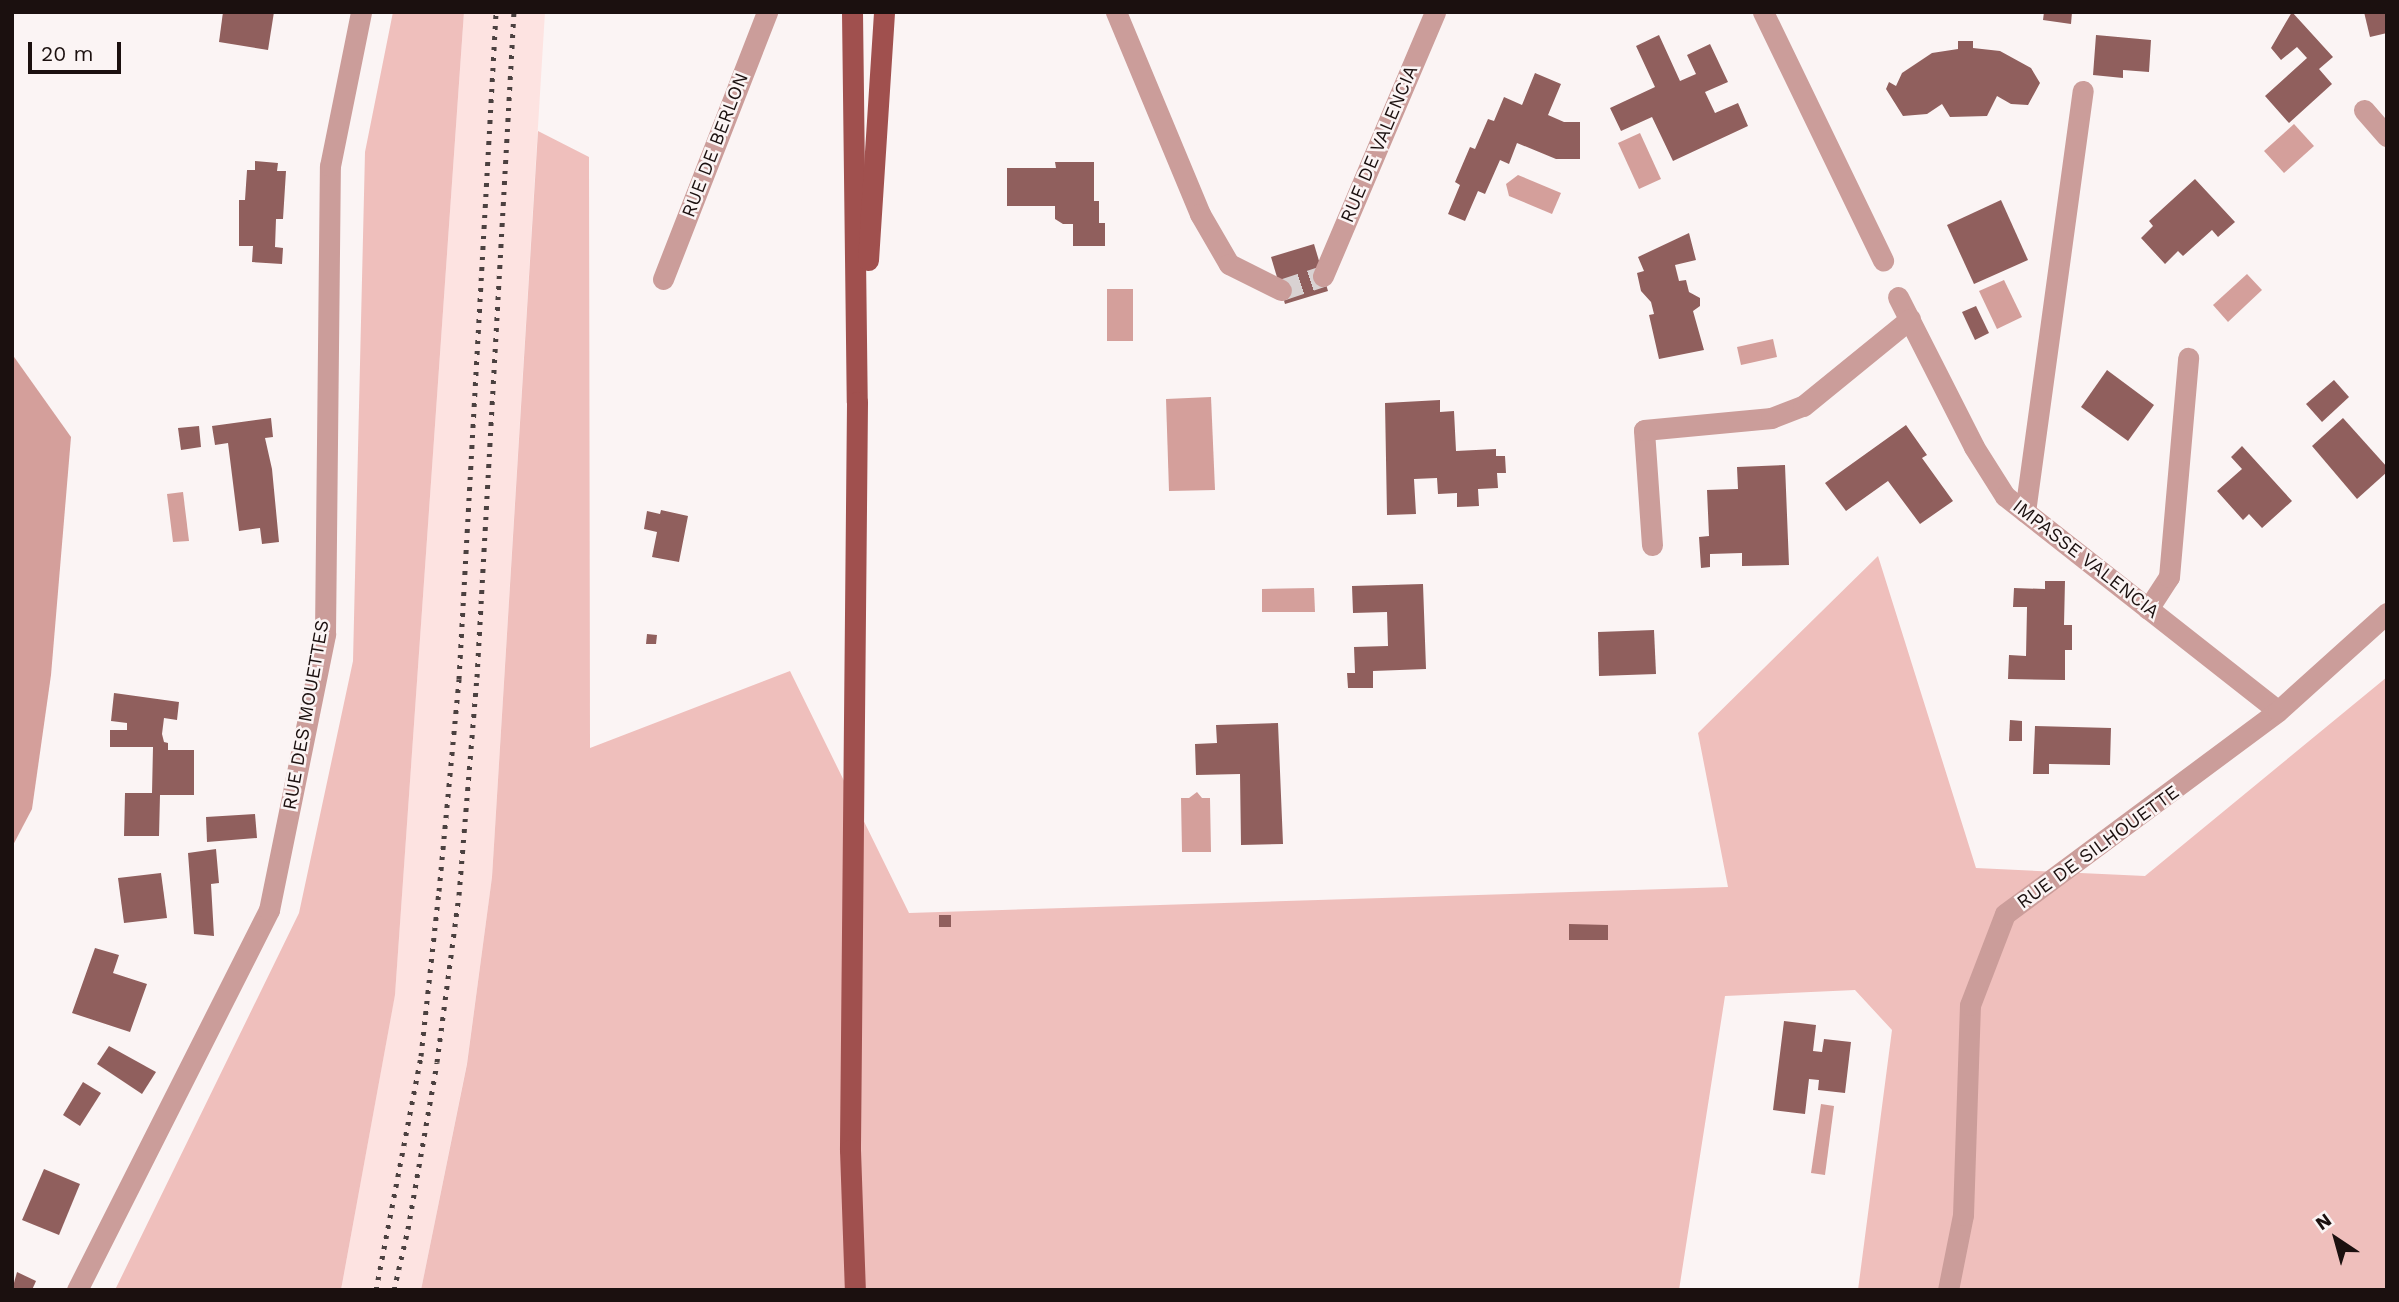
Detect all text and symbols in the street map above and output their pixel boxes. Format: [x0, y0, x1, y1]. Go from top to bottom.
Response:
scale bar [32, 28, 124, 72]
text: 20 m [41, 41, 93, 66]
street label: RUE DE VALENCIA [1335, 62, 1423, 226]
street label: RUE DE BERLON [677, 69, 753, 221]
street label: IMPASSE VALENCIA [2008, 495, 2164, 623]
street label: RUE DES MOUETTES [278, 618, 334, 812]
street label: RUE DE SILHOUETTE [2012, 780, 2184, 914]
north arrow [2301, 1204, 2371, 1274]
text: N [2311, 1208, 2336, 1235]

